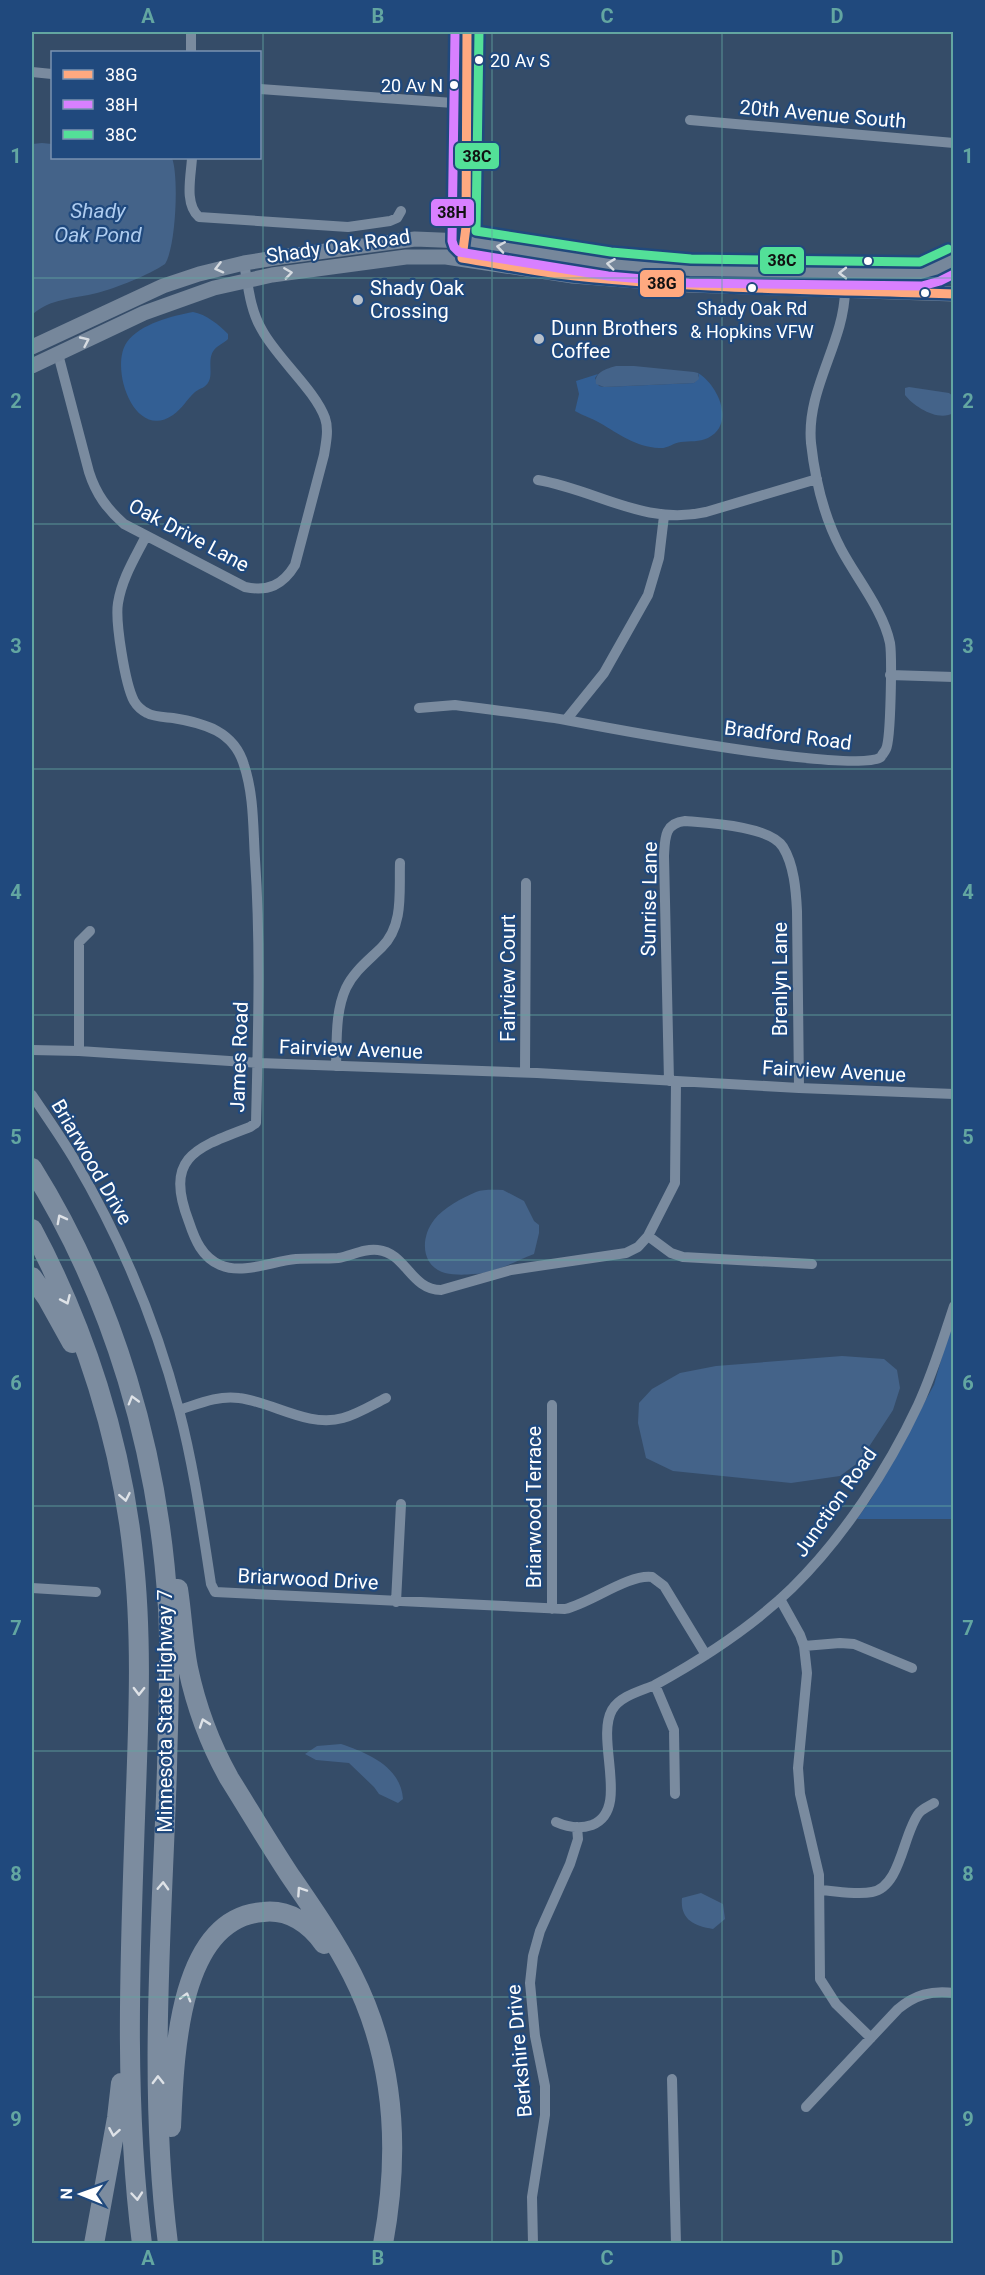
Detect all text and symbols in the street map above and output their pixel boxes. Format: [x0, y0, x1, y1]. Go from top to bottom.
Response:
text: A [141, 4, 155, 28]
text: B [372, 4, 384, 28]
text: C [600, 4, 614, 28]
text: D [831, 4, 844, 28]
place label: 20 Av S [490, 50, 550, 71]
legend [51, 51, 261, 159]
marker: 20 Av S [473, 54, 485, 66]
text: 38G [105, 64, 138, 85]
place label: 20 Av N [381, 75, 443, 96]
marker: 20 Av N [448, 79, 460, 91]
text: 38H [105, 94, 138, 115]
street label: 20th Avenue South [739, 95, 907, 133]
text: 38C [105, 124, 137, 145]
line badge: 38C [454, 142, 500, 170]
text: 1 [10, 144, 22, 168]
text: 1 [962, 144, 974, 168]
text: 38C [463, 147, 491, 166]
line badge: 38H [430, 198, 475, 227]
water label: Shady Oak Pond [54, 199, 142, 247]
text: 38H [437, 203, 467, 222]
street label: Shady Oak Road [264, 224, 412, 268]
one-way arrow [497, 241, 506, 253]
line badge: 38C [759, 246, 805, 275]
text: 38C [768, 251, 796, 270]
unlabelled marker [862, 255, 874, 267]
one-way arrow [607, 258, 616, 271]
one-way arrow [215, 261, 225, 274]
one-way arrow [838, 267, 847, 279]
one-way arrow [284, 268, 293, 280]
line badge: 38G [639, 269, 685, 298]
text: 38G [647, 274, 677, 293]
place label: Shady Oak Crossing [370, 276, 465, 323]
marker: Shady Oak Rd & Hopkins VFW [746, 282, 758, 294]
unlabelled marker [919, 287, 931, 299]
marker: Shady Oak Crossing [351, 293, 365, 307]
place label: Shady Oak Rd & Hopkins VFW [690, 298, 814, 342]
place label: Dunn Brothers Coffee [551, 316, 678, 363]
marker: Dunn Brothers Coffee [532, 332, 546, 346]
one-way arrow [78, 337, 89, 349]
text: 2 [10, 389, 22, 413]
text: 2 [962, 389, 974, 413]
street label: Oak Drive Lane [125, 493, 253, 577]
text: 3 [10, 634, 22, 658]
text: 3 [962, 634, 974, 658]
street label: Bradford Road [723, 715, 853, 755]
street label: Sunrise Lane [636, 841, 662, 957]
text: 4 [10, 880, 22, 904]
text: 4 [962, 880, 974, 904]
street label: Fairview Court [496, 914, 520, 1042]
street label: Brenlyn Lane [768, 922, 792, 1036]
street label: James Road [225, 1001, 253, 1113]
street label: Fairview Avenue [279, 1034, 423, 1064]
street label: Fairview Avenue [761, 1055, 907, 1087]
street label: Briarwood Drive [46, 1095, 138, 1229]
text: 5 [10, 1125, 22, 1149]
text: 5 [962, 1125, 974, 1149]
one-way arrow [57, 1215, 68, 1226]
one-way arrow [59, 1294, 71, 1305]
text: 6 [10, 1371, 22, 1395]
text: 6 [962, 1371, 974, 1395]
one-way arrow [128, 1395, 140, 1406]
street label: Briarwood Terrace [522, 1426, 546, 1588]
street label: Junction Road [788, 1443, 882, 1561]
one-way arrow [118, 1492, 131, 1502]
street label: Briarwood Drive [237, 1563, 379, 1595]
street label: Minnesota State Highway 7 [153, 1589, 177, 1833]
text: 7 [10, 1616, 22, 1640]
text: 7 [962, 1616, 974, 1640]
one-way arrow [133, 1687, 145, 1696]
one-way arrow [199, 1718, 212, 1729]
text: 8 [10, 1862, 22, 1886]
text: 8 [962, 1862, 974, 1886]
one-way arrow [156, 1881, 169, 1890]
one-way arrow [297, 1887, 308, 1898]
street label: Berkshire Drive [501, 1984, 537, 2118]
one-way arrow [179, 1993, 191, 2003]
one-way arrow [152, 2076, 164, 2085]
text: 9 [10, 2107, 22, 2131]
text: 9 [962, 2107, 974, 2131]
one-way arrow [108, 2127, 121, 2137]
north arrow [51, 2164, 111, 2224]
text: N [57, 2188, 76, 2200]
one-way arrow [130, 2191, 143, 2200]
text: A [141, 2246, 155, 2270]
text: B [372, 2246, 384, 2270]
text: C [600, 2246, 614, 2270]
text: D [831, 2246, 844, 2270]

